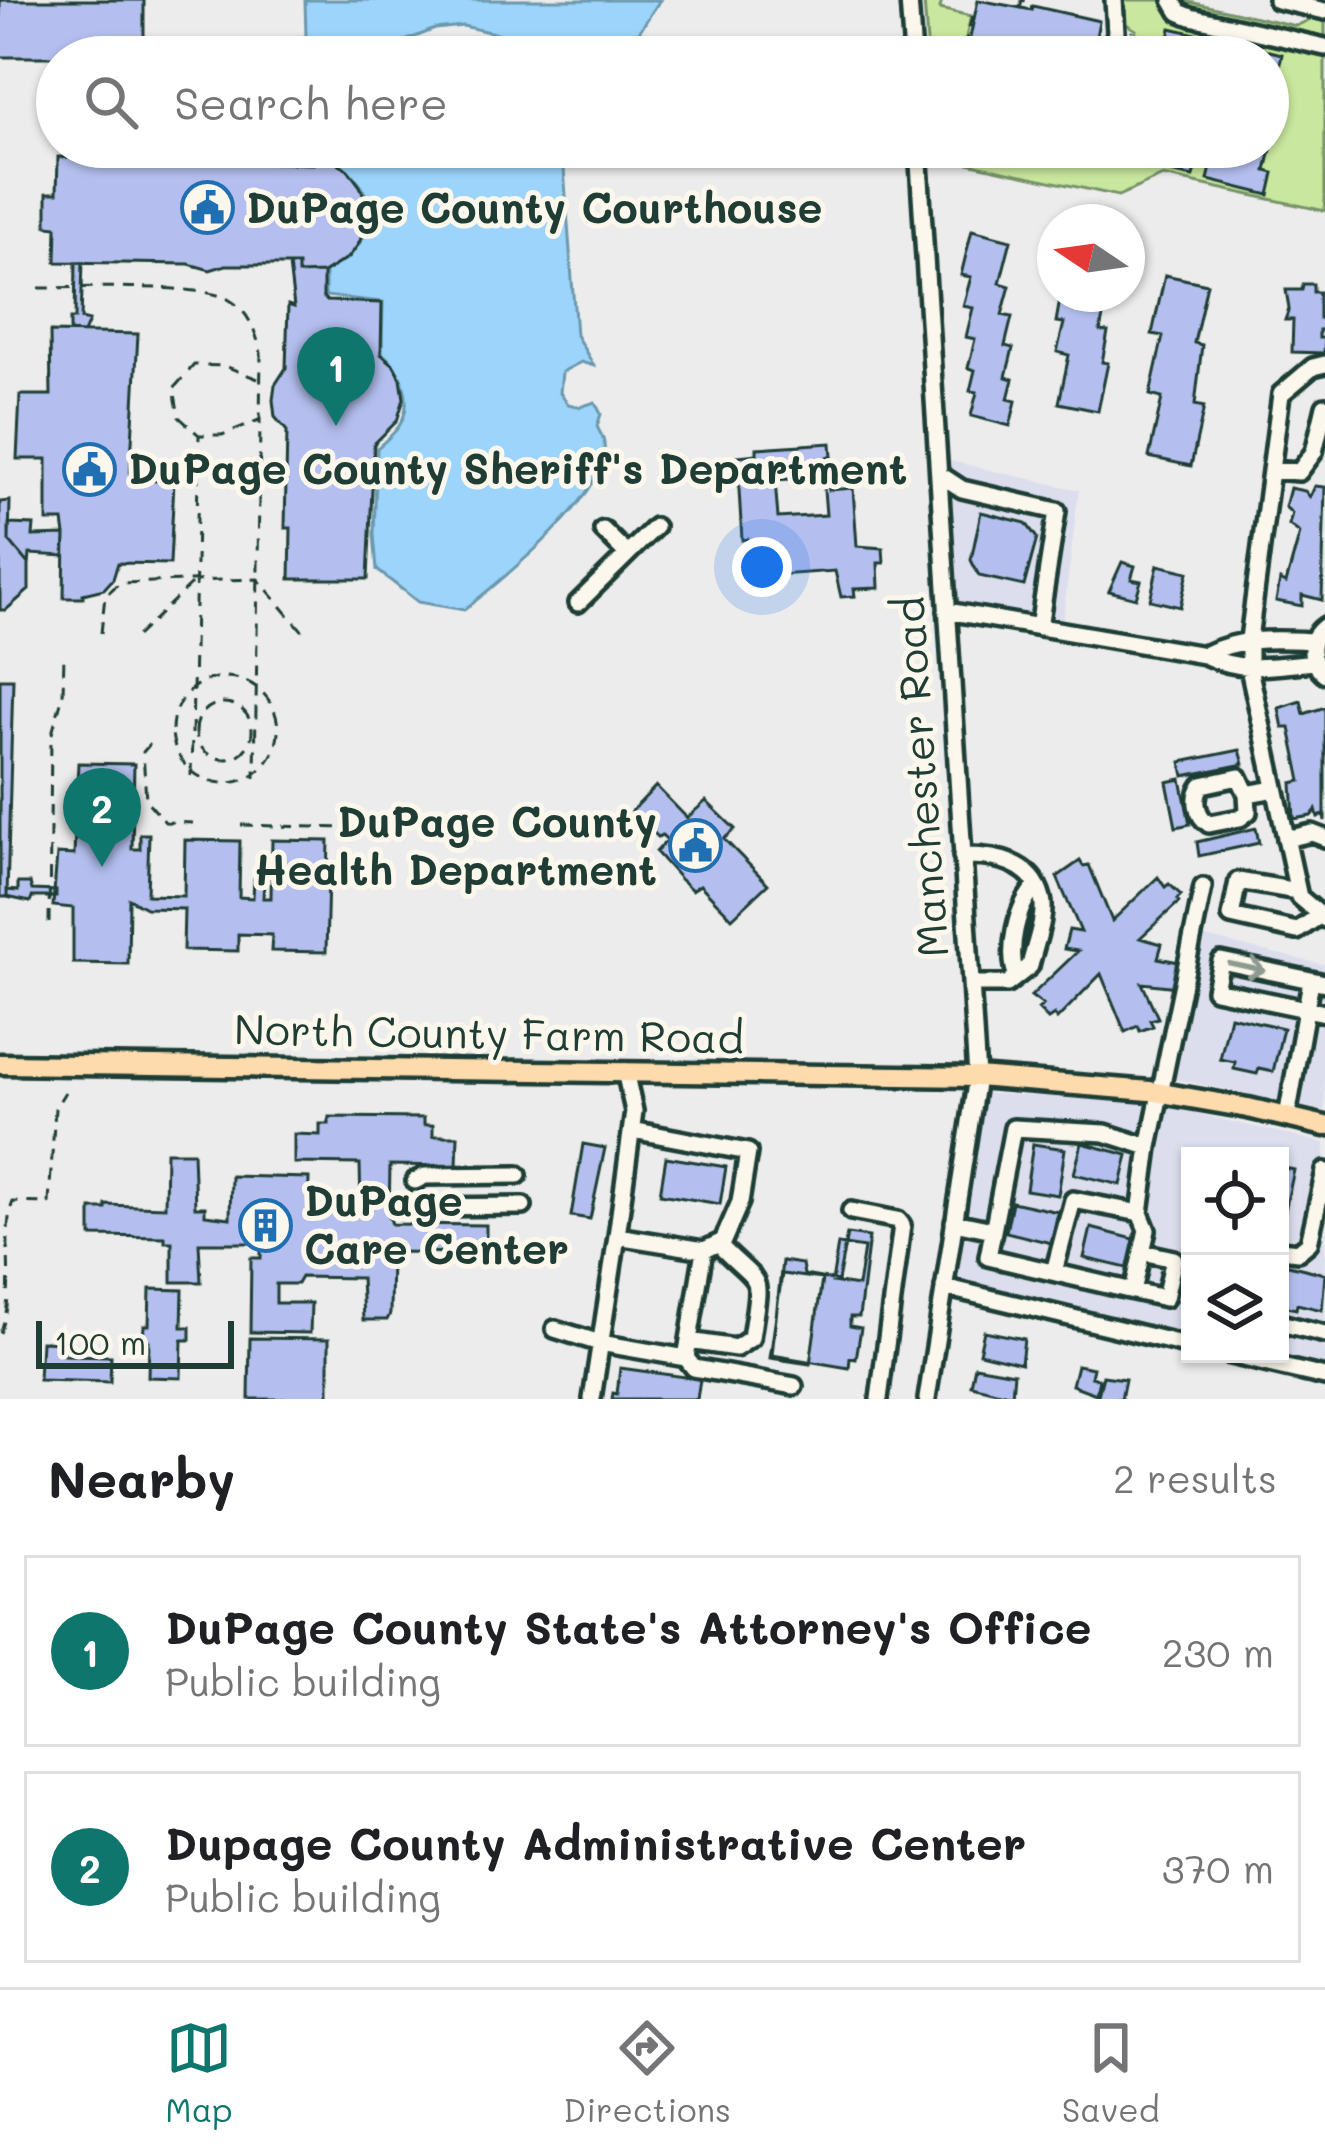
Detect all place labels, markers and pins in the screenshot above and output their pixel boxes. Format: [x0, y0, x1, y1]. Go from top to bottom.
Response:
place label: DuPage County Courthouse [246, 179, 823, 234]
public building icon: DuPage County Courthouse [179, 180, 235, 236]
pin: 1 [297, 327, 375, 426]
place label: DuPage County Sheriff's Department [128, 440, 908, 495]
public building icon: DuPage County Sheriff's Department [61, 441, 117, 497]
pin: 2 [63, 768, 141, 867]
place label: DuPage County Health Department [254, 793, 657, 896]
public building icon: DuPage County Health Department [668, 818, 724, 874]
place label: DuPage Care Center [304, 1172, 569, 1275]
building icon: DuPage Care Center [237, 1197, 293, 1253]

